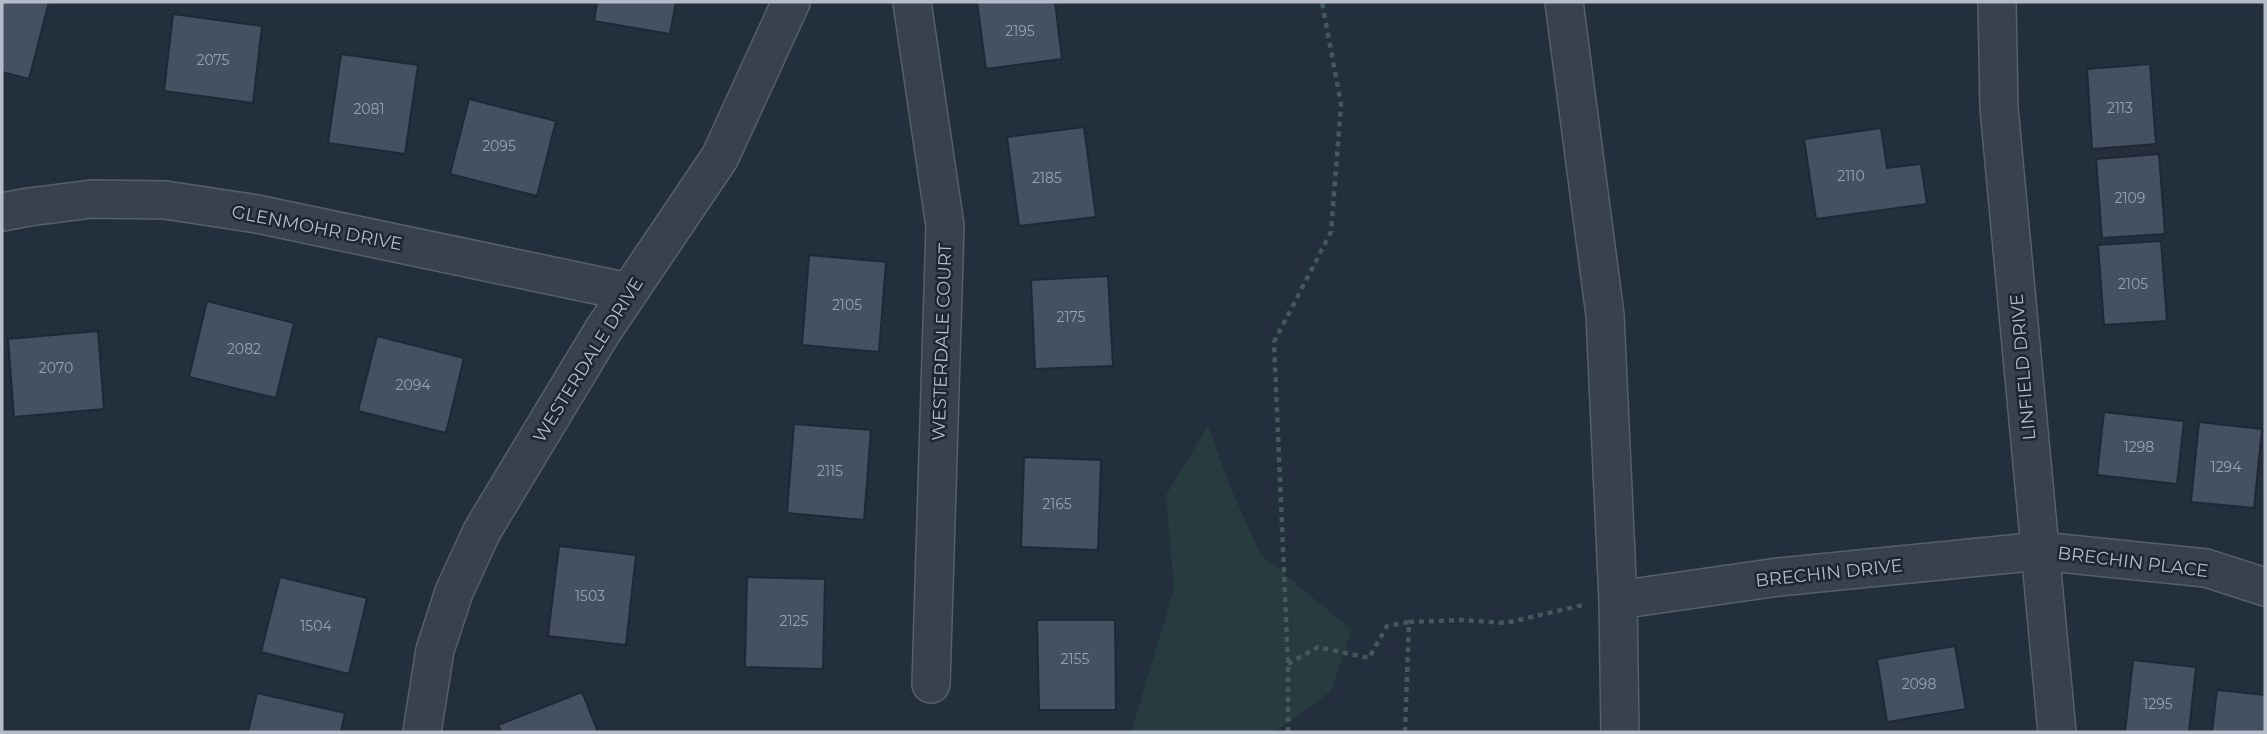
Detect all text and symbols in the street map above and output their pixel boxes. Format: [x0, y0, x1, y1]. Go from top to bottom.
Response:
house number: 2195 [1005, 22, 1035, 40]
house number: 2075 [197, 51, 230, 69]
house number: 2113 [2107, 99, 2133, 117]
house number: 2081 [353, 100, 385, 118]
house number: 2095 [482, 137, 516, 155]
house number: 2110 [1837, 167, 1865, 185]
house number: 2185 [1032, 169, 1062, 187]
house number: 2109 [2115, 189, 2145, 207]
street label: GLENMOHR DRIVE [230, 201, 404, 255]
street label: WESTERDALE COURT [928, 242, 956, 441]
street label: WESTERDALE DRIVE [528, 273, 648, 447]
house number: 2105 [2118, 275, 2148, 293]
street label: LINFIELD DRIVE [2006, 293, 2040, 441]
house number: 2105 [832, 296, 862, 314]
house number: 2175 [1057, 308, 1086, 326]
house number: 2082 [227, 340, 261, 358]
house number: 2070 [39, 359, 73, 377]
house number: 2094 [396, 376, 431, 394]
house number: 1298 [2124, 438, 2154, 456]
house number: 1294 [2211, 458, 2242, 476]
house number: 2115 [817, 462, 843, 480]
house number: 2165 [1042, 495, 1072, 513]
street label: BRECHIN PLACE [2056, 542, 2210, 582]
street label: BRECHIN DRIVE [1754, 554, 1904, 592]
house number: 1503 [575, 587, 605, 605]
house number: 2125 [780, 612, 809, 630]
house number: 1504 [300, 617, 332, 635]
house number: 2155 [1061, 650, 1089, 668]
house number: 2098 [1902, 675, 1936, 693]
house number: 1295 [2143, 695, 2173, 713]

